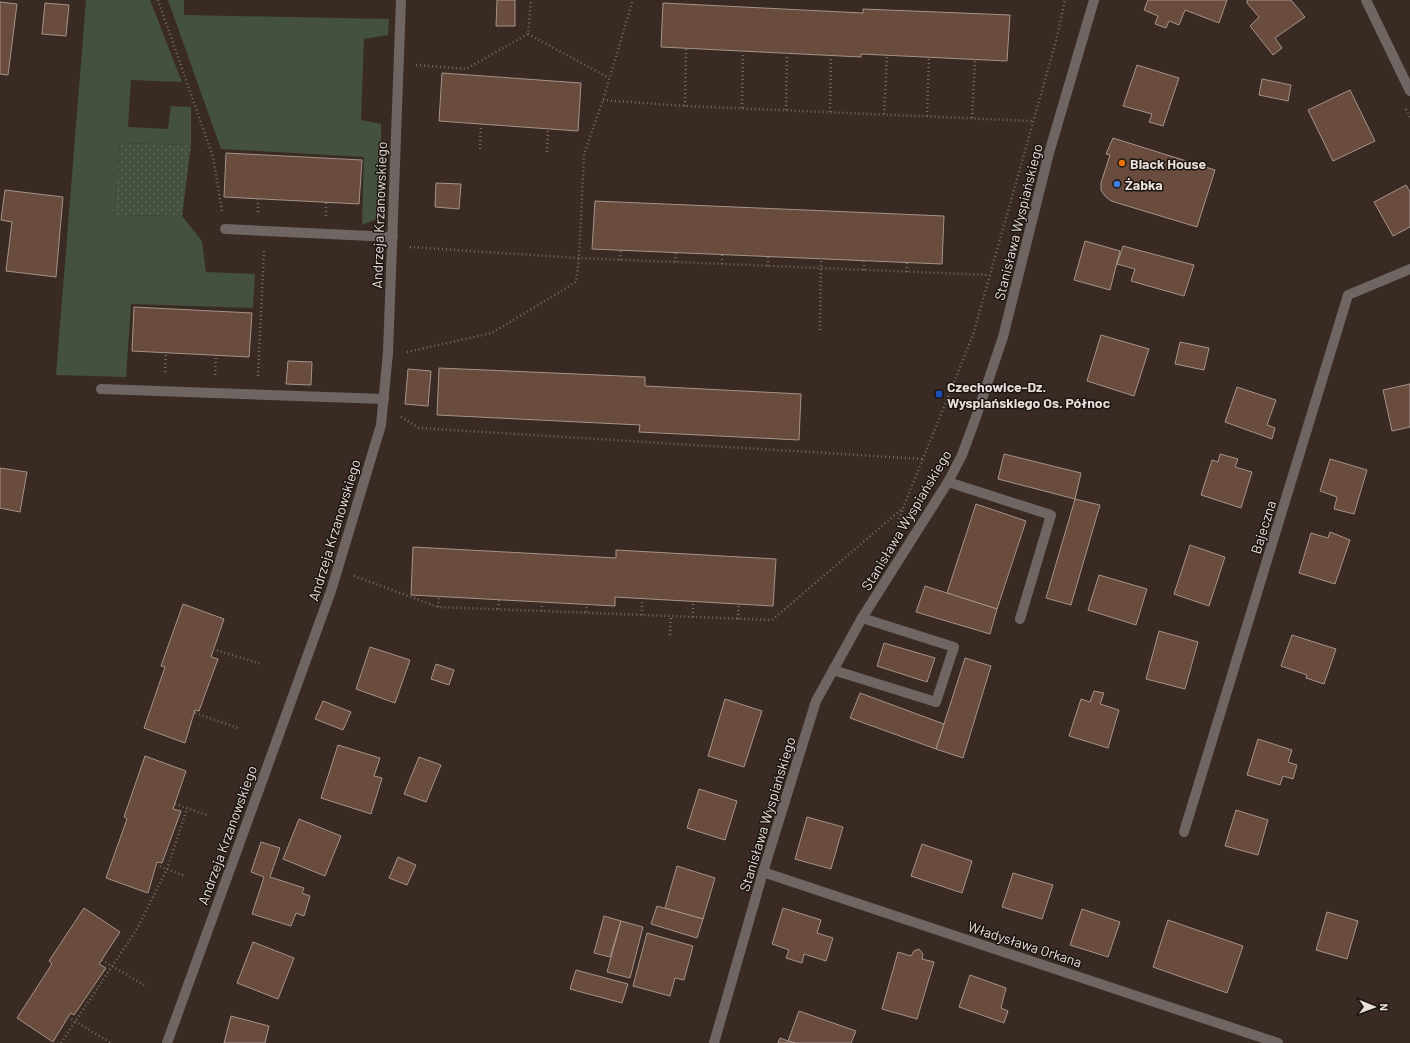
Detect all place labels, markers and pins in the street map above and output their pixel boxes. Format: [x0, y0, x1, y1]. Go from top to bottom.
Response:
place label: Black House [1130, 155, 1207, 172]
marker: Black House [1117, 158, 1127, 168]
place label: Żabka [1125, 176, 1163, 193]
marker: Żabka [1112, 179, 1122, 189]
place label: Czechowice-Dz. Wyspiańskiego Os. Północ [947, 378, 1111, 411]
marker: Czechowice-Dz. Wyspiańskiego Os. Północ [934, 389, 944, 399]

